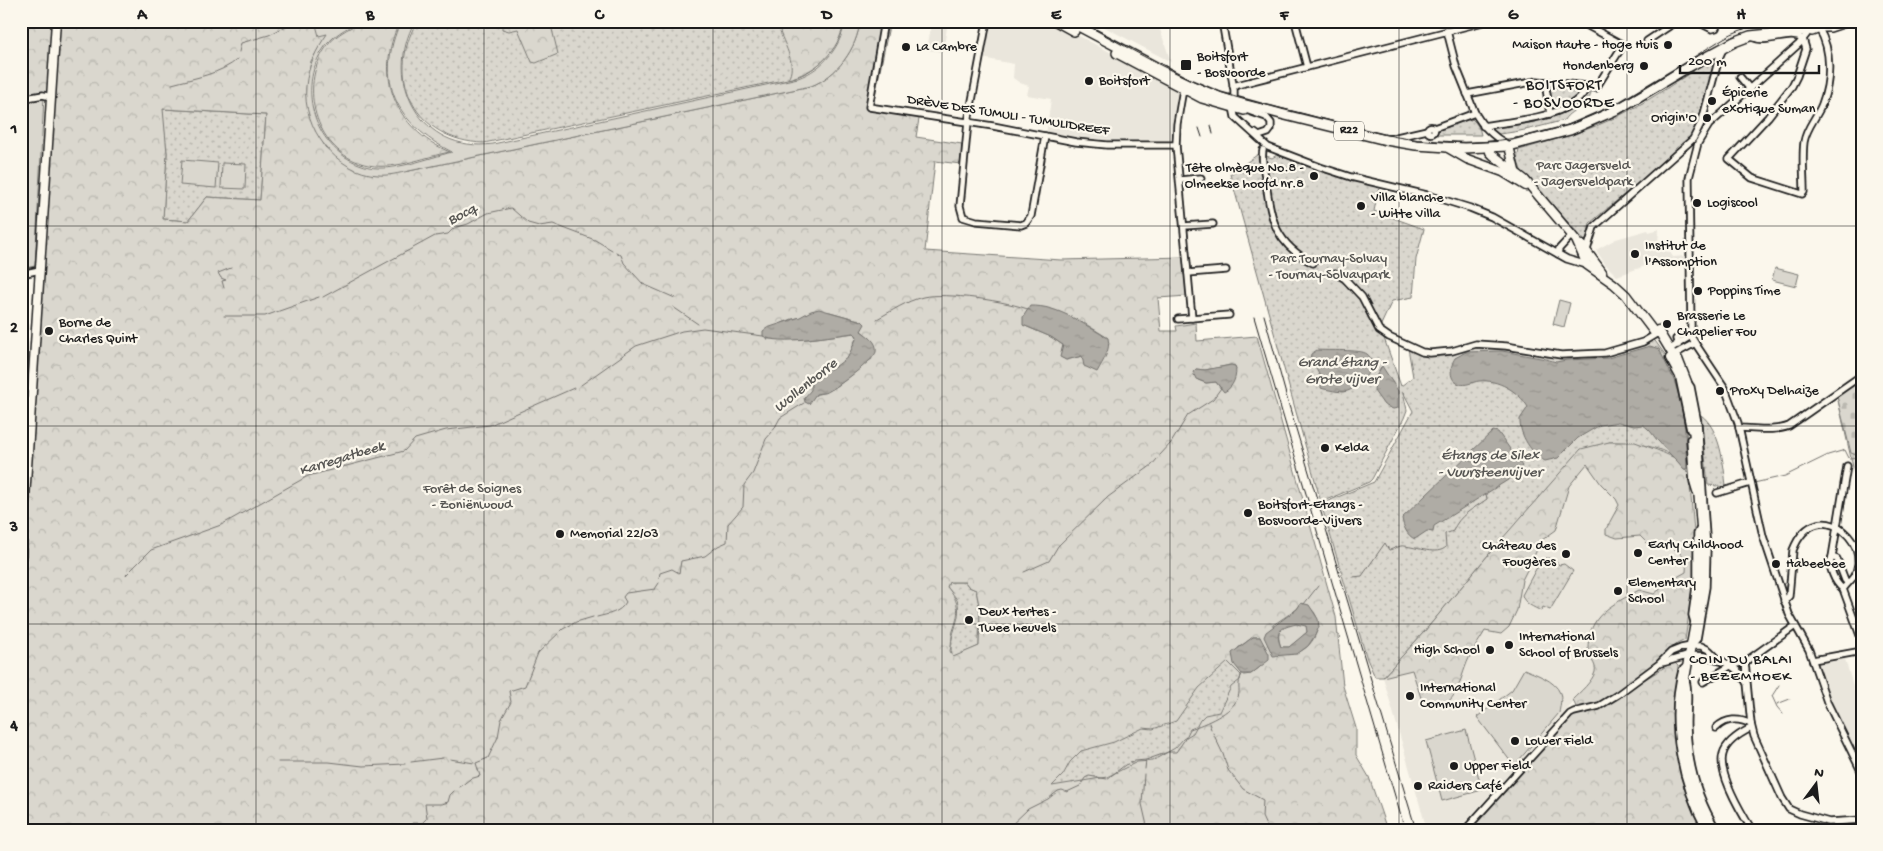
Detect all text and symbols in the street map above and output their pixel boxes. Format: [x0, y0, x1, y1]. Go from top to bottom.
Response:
text: A [136, 7, 148, 26]
text: B [365, 7, 375, 26]
text: C [594, 7, 605, 26]
text: D [820, 7, 833, 26]
text: E [1051, 7, 1062, 26]
text: F [1279, 7, 1290, 26]
text: G [1508, 7, 1519, 26]
text: H [1736, 7, 1746, 26]
place label: Maison Haute - Hoge Huis [1512, 37, 1659, 54]
place label: La Cambre [916, 39, 978, 56]
marker: Maison Haute - Hoge Huis [1662, 39, 1674, 51]
marker: La Cambre [900, 41, 912, 53]
scale bar [1680, 42, 1819, 74]
place label: Boitsfort - Bosvoorde [1196, 49, 1266, 82]
text: 200 m [1688, 53, 1727, 71]
marker: Boitsfort - Bosvoorde [1179, 58, 1193, 72]
place label: Hondenberg [1562, 58, 1634, 75]
marker: Hondenberg [1638, 60, 1650, 72]
place label: Boitsfort [1098, 73, 1151, 90]
marker: Boitsfort [1083, 75, 1095, 87]
district label: BOITSFORT - BOSVOORDE [1513, 77, 1615, 114]
place label: Épicerie exotique Suman [1722, 85, 1816, 118]
street label: DRÈVE DES TUMULI - TUMULIDREEF [905, 91, 1111, 141]
marker: Épicerie exotique Suman [1706, 95, 1718, 107]
place label: Origin'O [1651, 110, 1698, 127]
marker: Origin'O [1701, 112, 1713, 124]
text: 1 [10, 121, 17, 140]
road number: R22 [1334, 122, 1364, 140]
park label: Parc Jagersveld - Jagersveldpark [1534, 158, 1634, 191]
place label: Tête olmèque No.8 - Olmeekse hoofd nr.8 [1185, 160, 1305, 193]
marker: Tête olmèque No.8 - Olmeekse hoofd nr.8 [1308, 170, 1320, 182]
place label: Villa blanche - Witte Villa [1370, 190, 1444, 223]
place label: Logiscool [1707, 195, 1758, 212]
marker: Logiscool [1691, 197, 1703, 209]
water label: Bocq [445, 199, 482, 230]
marker: Villa blanche - Witte Villa [1355, 200, 1367, 212]
place label: Institut de l'Assomption [1645, 238, 1717, 271]
marker: Institut de l'Assomption [1629, 248, 1641, 260]
park label: Parc Tournay-Solvay - Tournay-Solvaypark [1268, 251, 1391, 284]
place label: Poppins Time [1707, 283, 1781, 300]
marker: Poppins Time [1692, 285, 1704, 297]
place label: Brasserie Le Chapelier Fou [1676, 308, 1757, 341]
place label: Borne de Charles Quint [58, 315, 138, 348]
marker: Brasserie Le Chapelier Fou [1661, 318, 1673, 330]
text: 2 [10, 320, 18, 339]
marker: Borne de Charles Quint [43, 325, 55, 337]
water label: Wollenborre [771, 354, 842, 417]
water label: Grand étang - Grote vijver [1298, 354, 1388, 389]
place label: Proxy Delhaize [1729, 383, 1819, 400]
marker: Proxy Delhaize [1714, 385, 1726, 397]
water label: Karregatbeek [297, 437, 388, 480]
place label: Kelda [1335, 440, 1370, 457]
marker: Kelda [1319, 442, 1331, 454]
water label: Étangs de Silex - Vuursteenvijver [1438, 447, 1545, 482]
park label: Forêt de Soignes - Zoniënwoud [422, 481, 522, 514]
place label: Boitsfort-Etangs - Bosvoorde-Vijvers [1257, 497, 1363, 530]
marker: Boitsfort-Etangs - Bosvoorde-Vijvers [1242, 507, 1254, 519]
text: 3 [9, 519, 18, 538]
place label: Memorial 22/03 [570, 526, 659, 543]
marker: Memorial 22/03 [554, 528, 566, 540]
place label: Early Childhood Center [1648, 537, 1744, 570]
place label: Château des Fougères [1482, 538, 1557, 571]
marker: Early Childhood Center [1632, 547, 1644, 559]
marker: Château des Fougères [1560, 548, 1572, 560]
place label: Habeebee [1786, 556, 1846, 573]
marker: Habeebee [1770, 558, 1782, 570]
place label: Elementary School [1628, 575, 1696, 608]
marker: Elementary School [1612, 585, 1624, 597]
place label: Deux tertes - Twee heuvels [978, 604, 1057, 637]
marker: Deux tertes - Twee heuvels [963, 614, 975, 626]
place label: International School of Brussels [1519, 629, 1619, 662]
marker: International School of Brussels [1503, 639, 1515, 651]
place label: High School [1414, 642, 1480, 659]
marker: High School [1484, 644, 1496, 656]
district label: COIN DU BALAI - BEZEMHOEK [1689, 651, 1793, 686]
place label: International Community Center [1420, 680, 1527, 713]
marker: International Community Center [1404, 690, 1416, 702]
text: 4 [9, 718, 18, 737]
place label: Lower Field [1525, 733, 1594, 750]
marker: Lower Field [1509, 735, 1521, 747]
place label: Upper Field [1464, 758, 1532, 775]
north arrow [1790, 758, 1840, 808]
marker: Upper Field [1448, 760, 1460, 772]
text: N [1812, 764, 1825, 783]
place label: Raiders Café [1428, 778, 1503, 795]
marker: Raiders Café [1412, 780, 1424, 792]

